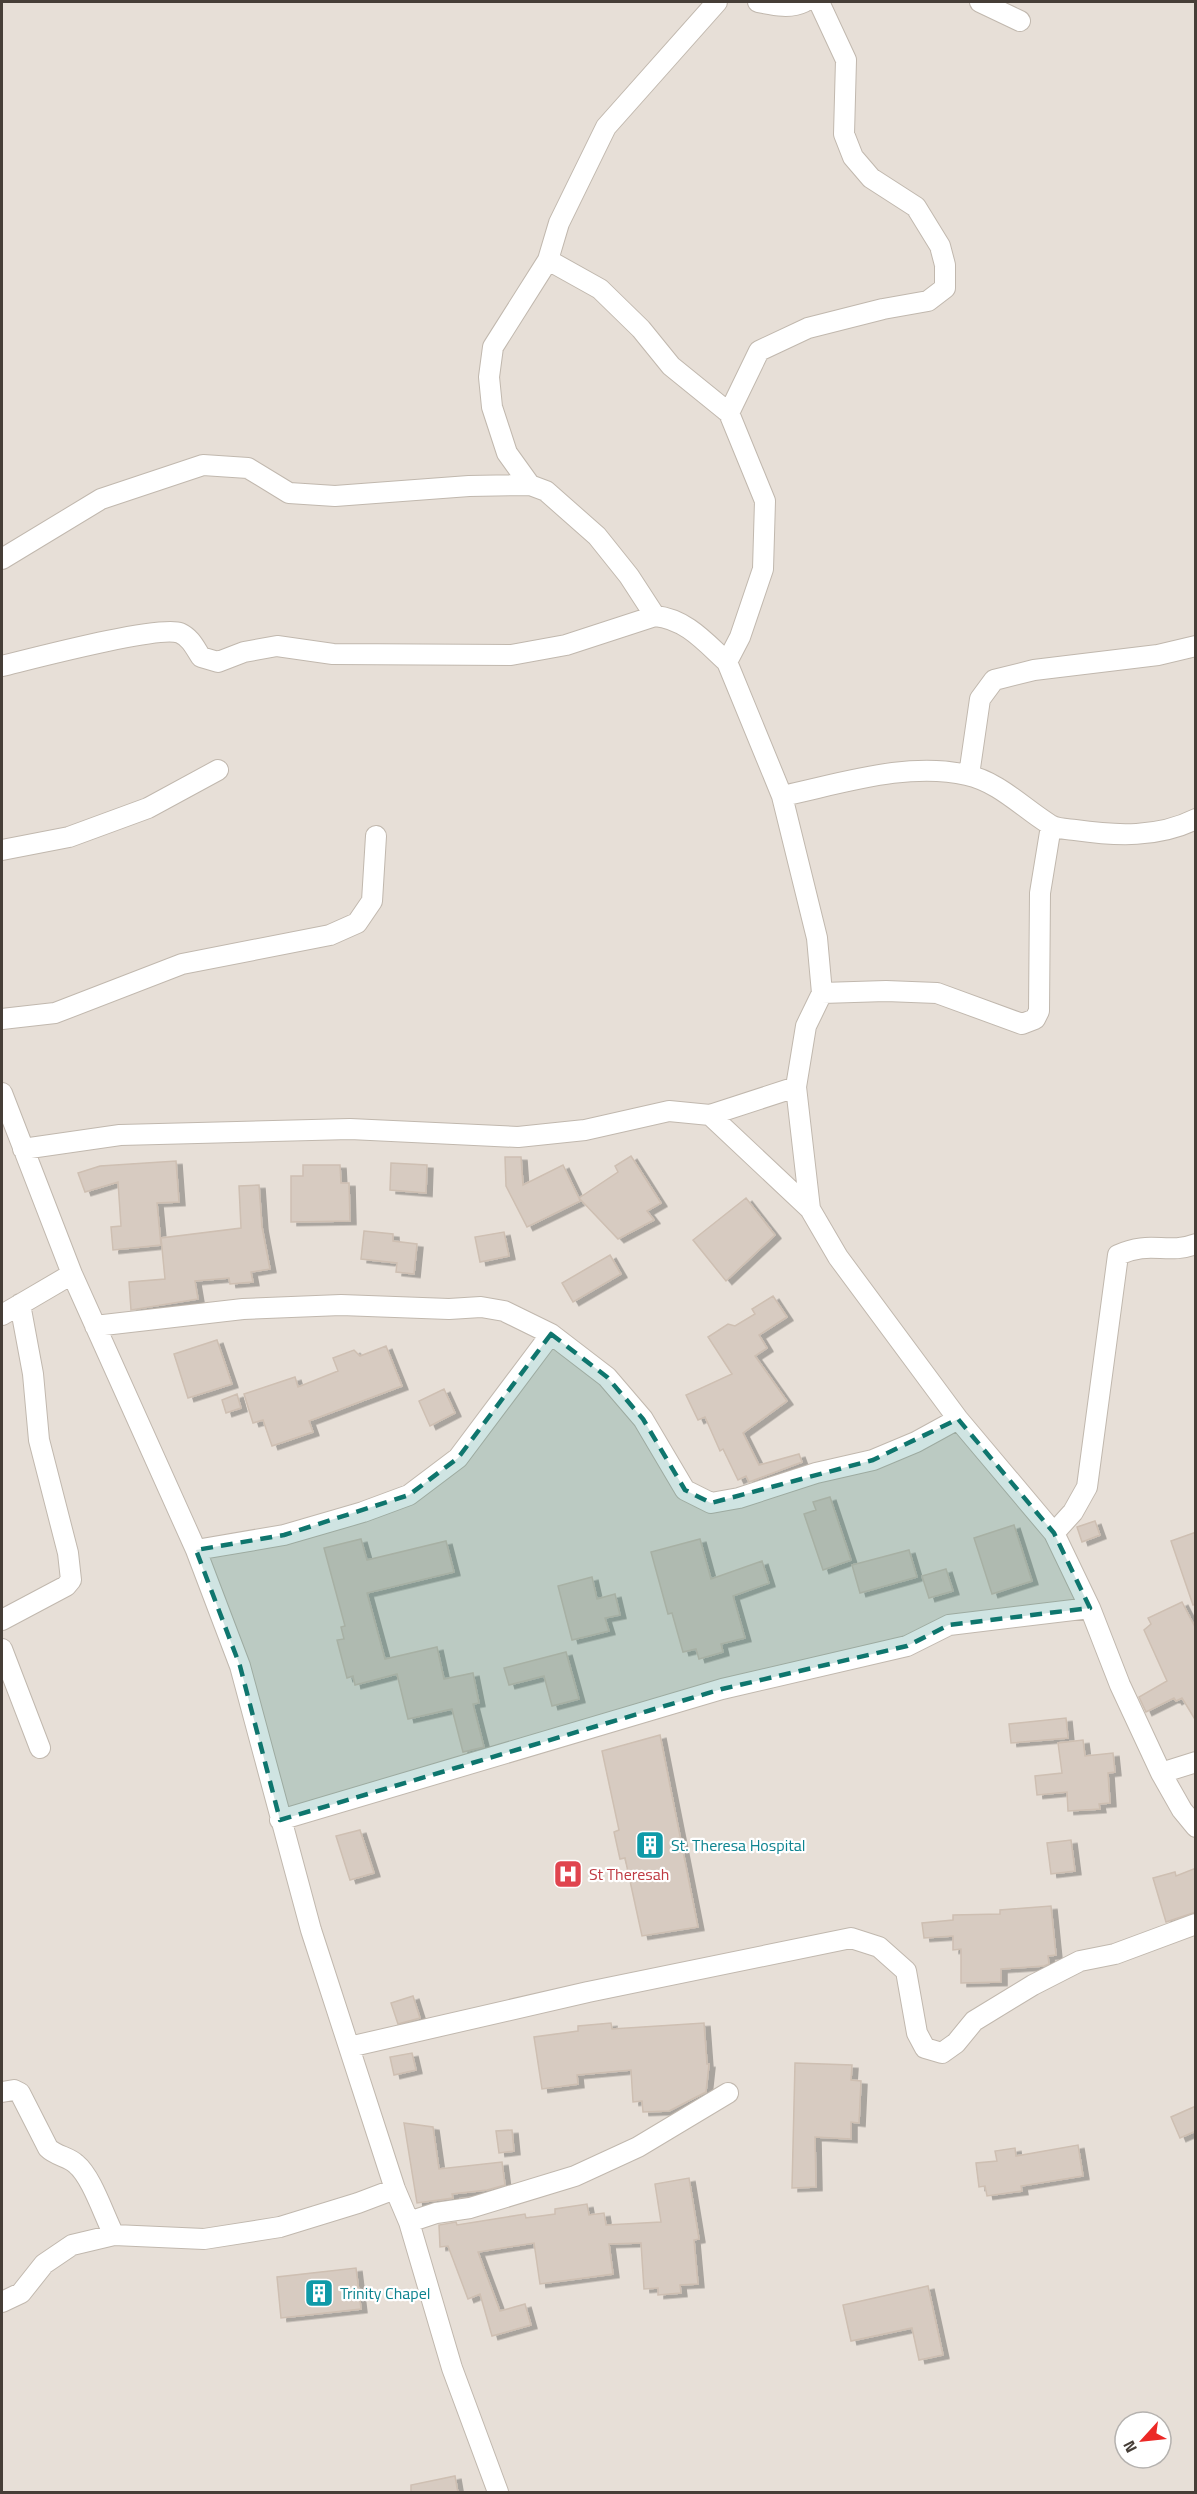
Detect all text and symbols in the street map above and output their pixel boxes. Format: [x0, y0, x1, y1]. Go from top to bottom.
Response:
building icon: St. Theresa Hospital [634, 1829, 666, 1861]
place label: St. Theresa Hospital [671, 1833, 806, 1857]
hospital icon: St Theresah [552, 1858, 584, 1890]
place label: St Theresah [589, 1862, 669, 1886]
building icon: Trinity Chapel [303, 2277, 335, 2309]
place label: Trinity Chapel [340, 2281, 431, 2305]
north arrow [1113, 2410, 1173, 2470]
text: N [1116, 2436, 1143, 2457]

